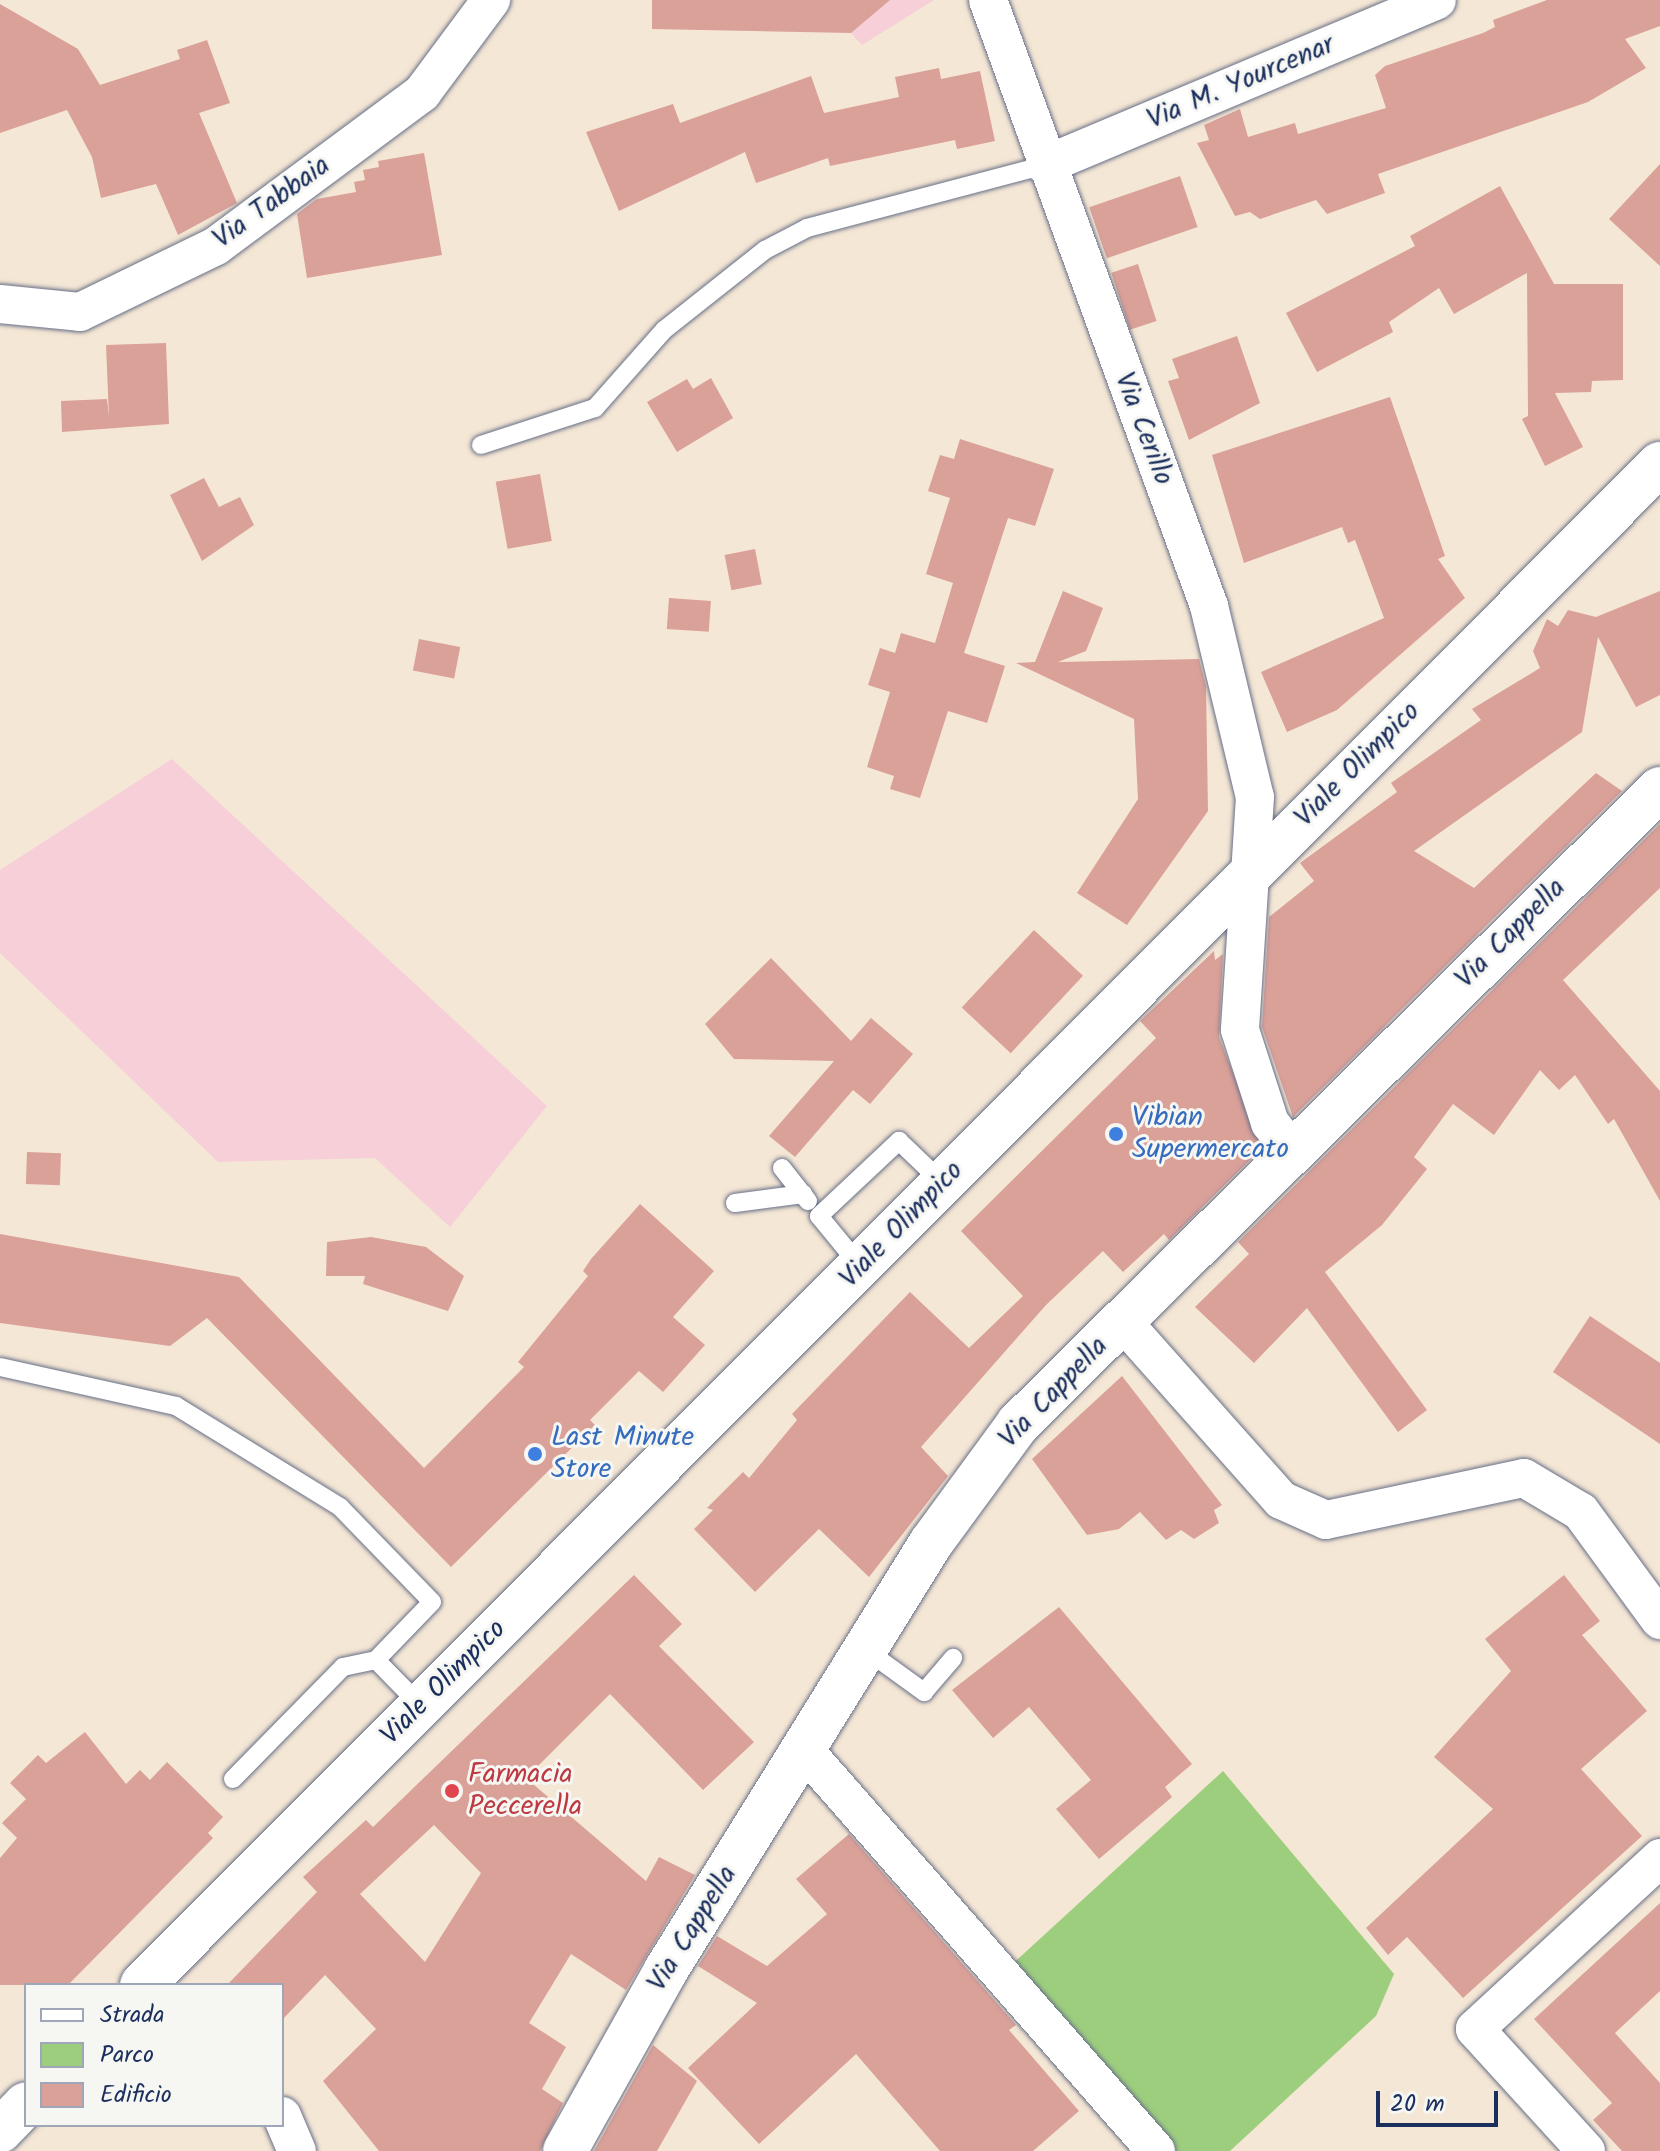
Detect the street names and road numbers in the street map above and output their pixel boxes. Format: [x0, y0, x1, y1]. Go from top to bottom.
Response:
street label: Via M. Yourcenar [1142, 29, 1340, 137]
street label: Via Tabbaia [207, 149, 337, 257]
street label: Via Cerillo [1106, 368, 1180, 490]
street label: Viale Olimpico [1288, 695, 1428, 835]
street label: Via Cappella [1449, 872, 1573, 996]
street label: Viale Olimpico [833, 1155, 971, 1295]
street label: Via Cappella [993, 1330, 1115, 1456]
street label: Viale Olimpico [374, 1613, 514, 1753]
street label: Via Cappella [641, 1860, 745, 1998]

